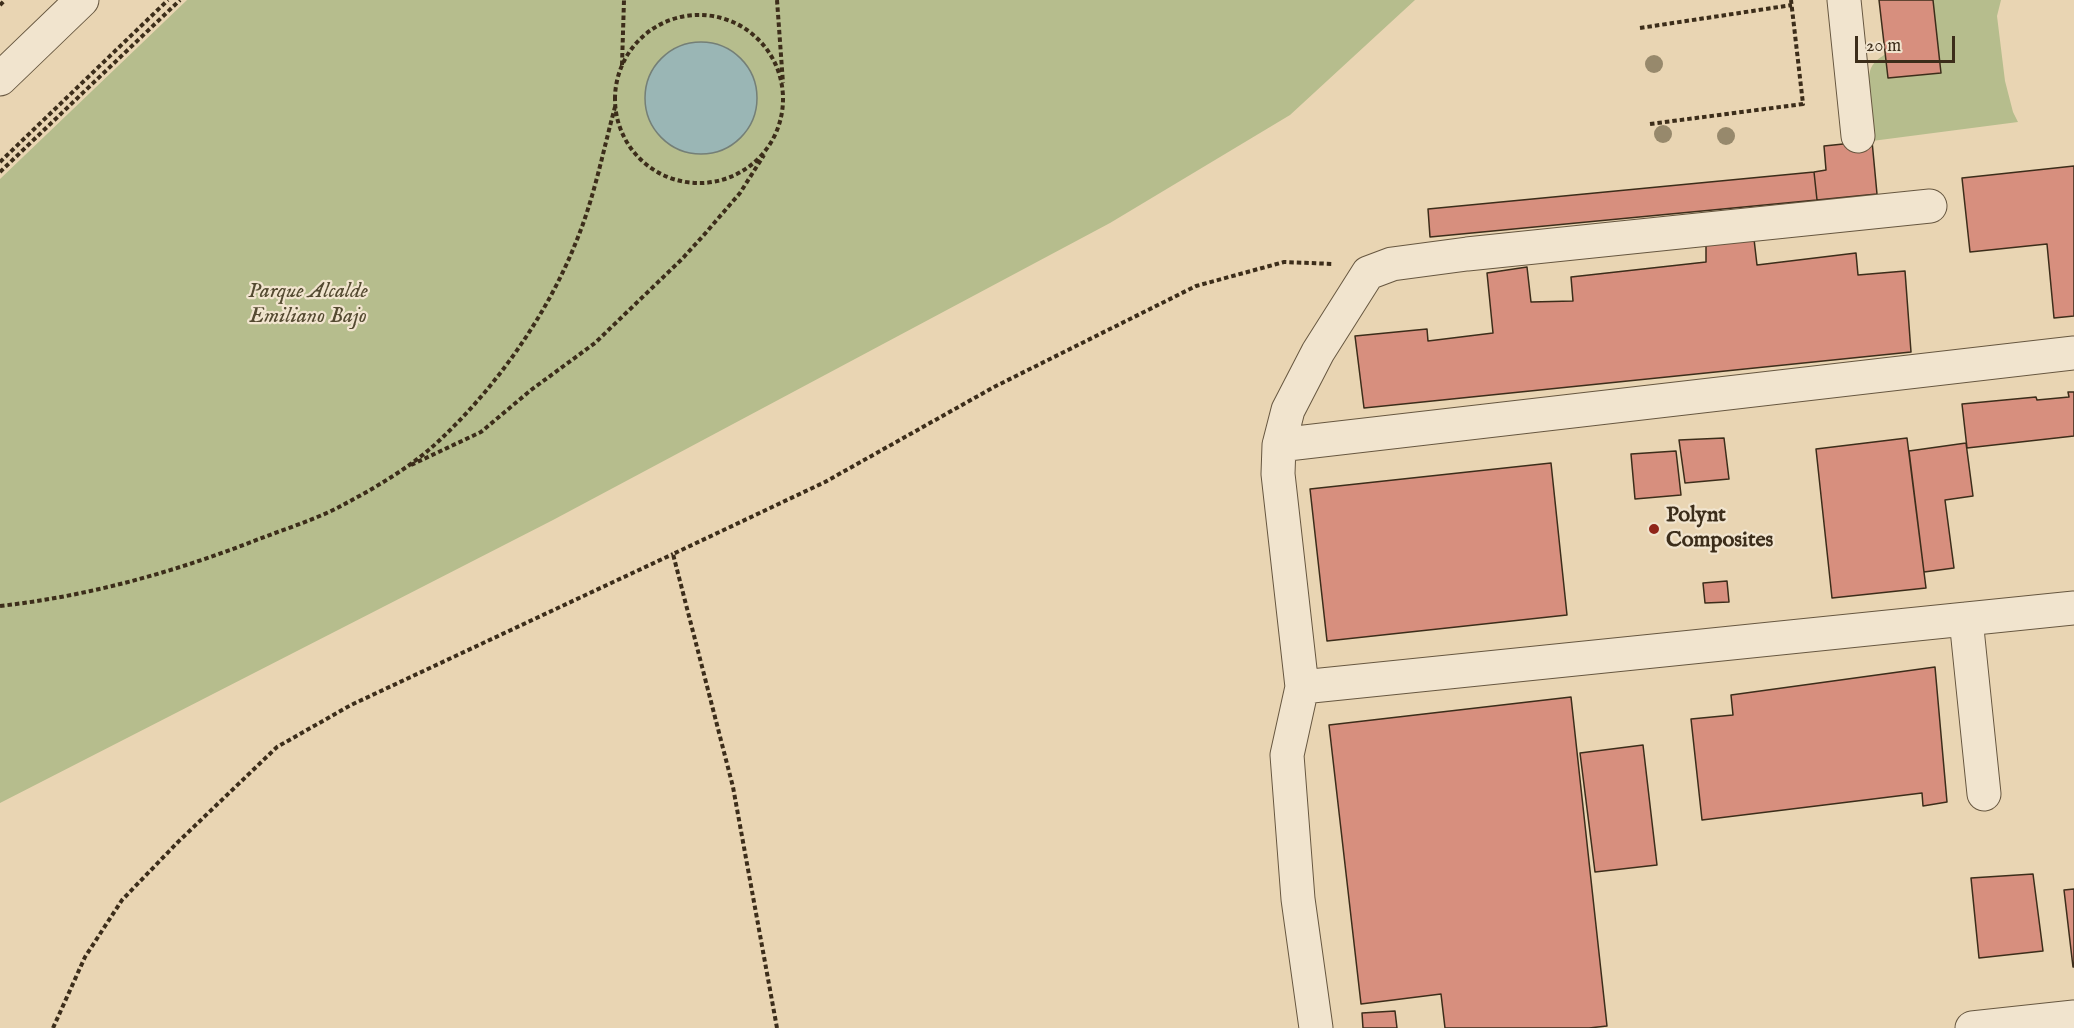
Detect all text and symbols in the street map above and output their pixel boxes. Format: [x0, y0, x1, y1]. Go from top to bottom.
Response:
scale bar [1858, 24, 1958, 62]
text: 20 m [1866, 35, 1901, 58]
park label: Parque Alcalde Emiliano Bajo [248, 279, 368, 330]
place label: Polynt Composites [1666, 503, 1773, 554]
marker: Polynt Composites [1647, 522, 1661, 536]

